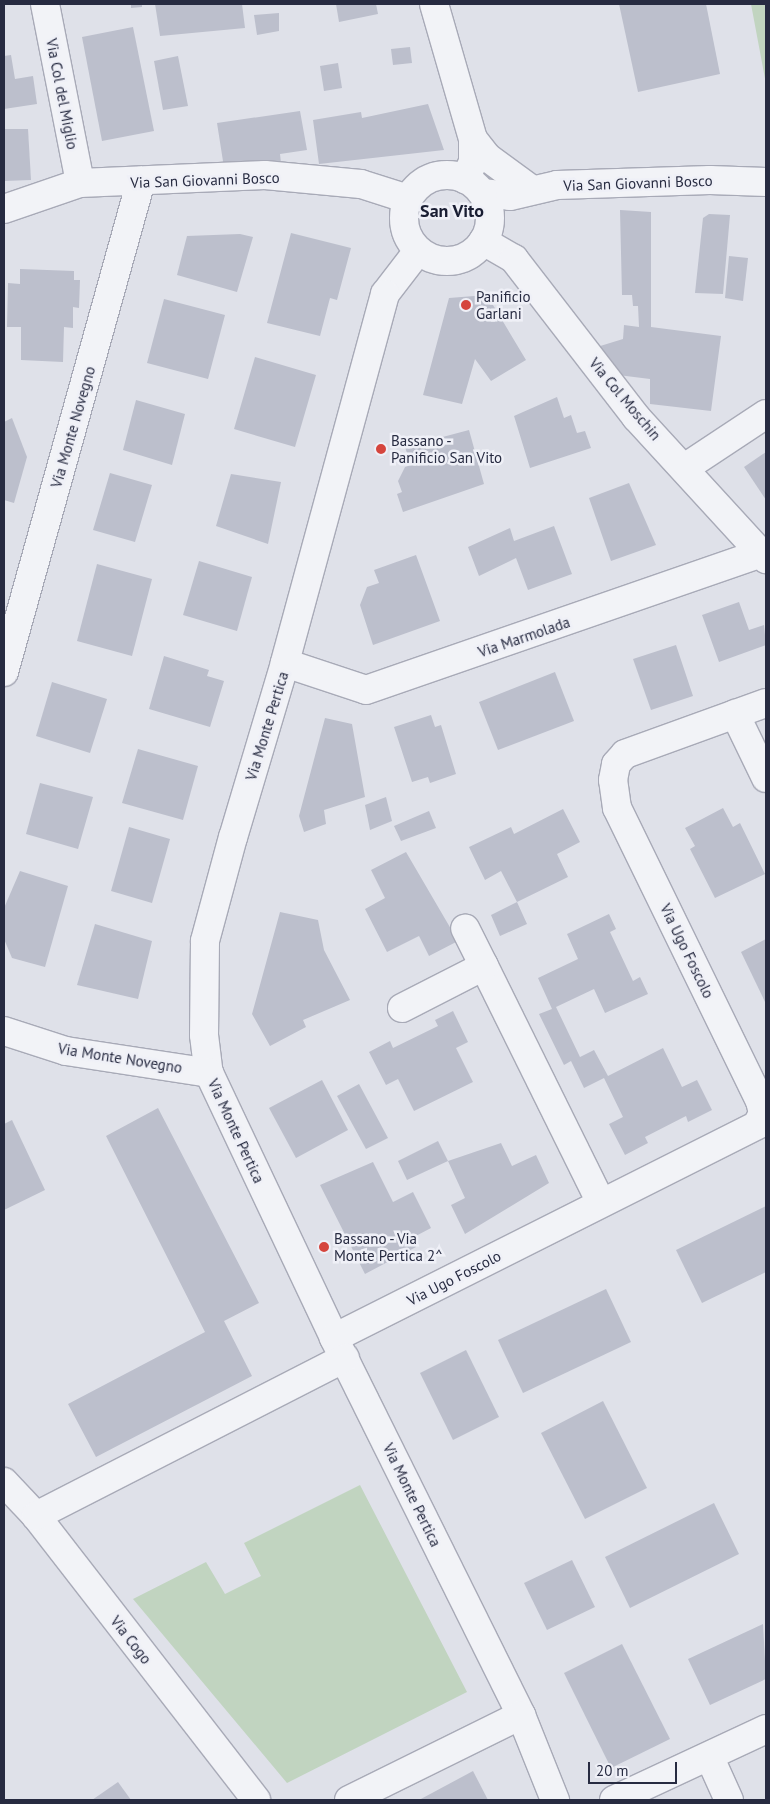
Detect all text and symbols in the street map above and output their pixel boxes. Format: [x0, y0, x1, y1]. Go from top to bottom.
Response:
street label: Via Col del Miglio [42, 37, 82, 151]
street label: Via San Giovanni Bosco [130, 168, 280, 192]
street label: Via San Giovanni Bosco [563, 171, 713, 195]
district label: San Vito [420, 200, 484, 222]
place label: Panificio Garlani [476, 287, 530, 322]
marker: Panificio Garlani [460, 299, 472, 311]
street label: Via Col Moschin [585, 354, 665, 444]
street label: Via Monte Novegno [47, 364, 99, 490]
place label: Bassano - Panificio San Vito [391, 431, 503, 466]
marker: Bassano - Panificio San Vito [375, 443, 387, 455]
street label: Via Marmolada [476, 613, 572, 661]
street label: Via Monte Pertica [242, 669, 292, 783]
street label: Via Ugo Foscolo [656, 901, 718, 1001]
street label: Via Monte Novegno [57, 1039, 183, 1077]
street label: Via Monte Pertica [204, 1076, 268, 1186]
place label: Bassano - Via Monte Pertica 2^ [334, 1229, 443, 1264]
marker: Bassano - Via Monte Pertica 2^ [318, 1241, 330, 1253]
street label: Via Ugo Foscolo [404, 1247, 504, 1309]
street label: Via Monte Pertica [379, 1440, 445, 1550]
street label: Via Cogo [107, 1612, 155, 1668]
scale bar [590, 1752, 679, 1784]
text: 20 m [596, 1761, 629, 1780]

